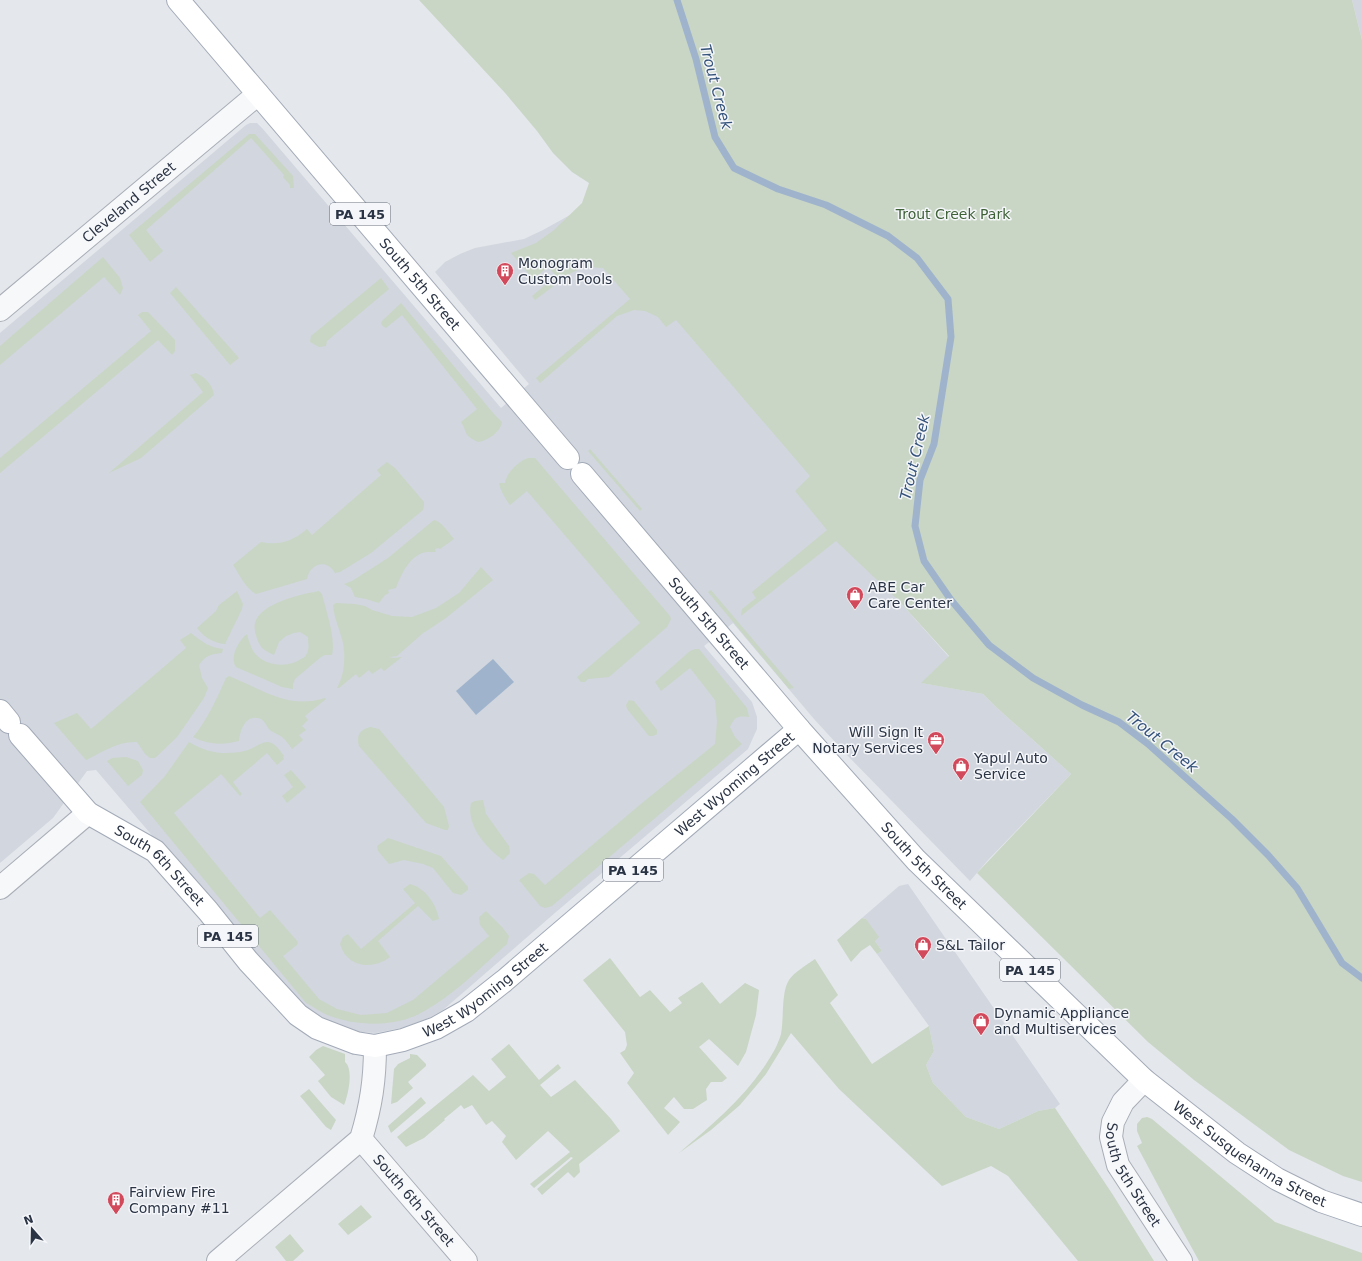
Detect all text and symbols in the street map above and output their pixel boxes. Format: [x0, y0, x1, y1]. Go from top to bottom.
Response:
water label: Trout Creek [696, 43, 736, 133]
street label: Cleveland Street [79, 158, 179, 246]
road number: PA 145 [330, 203, 390, 225]
park label: Trout Creek Park [895, 206, 1011, 222]
street label: South 5th Street [376, 235, 464, 334]
place label: Monogram Custom Pools [518, 255, 612, 287]
building icon: Monogram Custom Pools [495, 261, 515, 286]
water label: Trout Creek [896, 411, 934, 502]
street label: South 5th Street [665, 574, 753, 673]
place label: ABE Car Care Center [868, 579, 952, 611]
shop icon: ABE Car Care Center [845, 585, 865, 610]
water label: Trout Creek [1122, 708, 1203, 777]
place label: Will Sign It Notary Services [812, 724, 924, 756]
street label: West Wyoming Street [672, 728, 798, 839]
office icon: Will Sign It Notary Services [926, 730, 946, 755]
place label: Yapul Auto Service [973, 750, 1048, 782]
shop icon: Yapul Auto Service [951, 756, 971, 781]
street label: South 5th Street [878, 819, 970, 913]
street label: South 6th Street [112, 822, 208, 909]
road number: PA 145 [603, 859, 663, 881]
road number: PA 145 [198, 925, 258, 947]
shop icon: S&L Tailor [913, 935, 933, 960]
place label: S&L Tailor [936, 937, 1005, 953]
street label: West Wyoming Street [420, 939, 551, 1040]
road number: PA 145 [1000, 959, 1060, 981]
place label: Dynamic Appliance and Multiservices [994, 1005, 1129, 1037]
shop icon: Dynamic Appliance and Multiservices [971, 1011, 991, 1036]
street label: West Susquehanna Street [1170, 1098, 1329, 1210]
street label: South 5th Street [1103, 1121, 1164, 1230]
street label: South 6th Street [370, 1151, 458, 1250]
place label: Fairview Fire Company #11 [129, 1184, 230, 1216]
building icon: Fairview Fire Company #11 [106, 1190, 126, 1215]
north arrow [12, 1209, 52, 1249]
text: N [22, 1212, 35, 1228]

